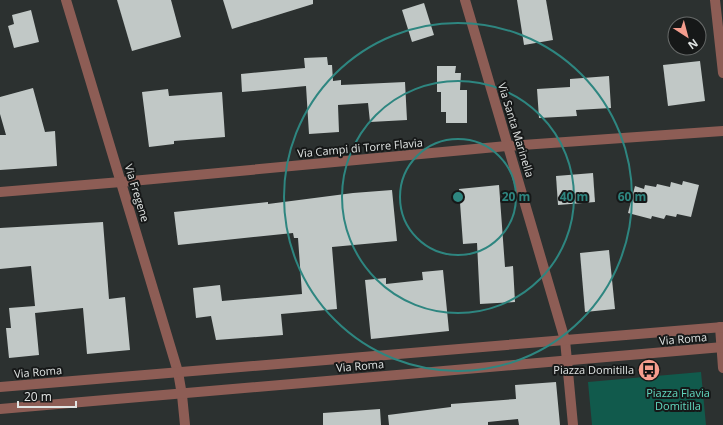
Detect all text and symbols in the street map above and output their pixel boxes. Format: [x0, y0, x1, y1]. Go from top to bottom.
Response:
north arrow [667, 16, 707, 56]
text: N [685, 36, 701, 53]
street label: Via Santa Marinella [495, 81, 538, 179]
street label: Via Campi di Torre Flavia [297, 135, 423, 160]
street label: Via Fregene [122, 162, 153, 224]
text: 20 m [502, 188, 530, 205]
text: 40 m [560, 188, 588, 205]
text: 60 m [618, 188, 646, 205]
centre of rings [451, 190, 465, 204]
street label: Via Roma [658, 329, 708, 348]
street label: Via Roma [335, 356, 385, 375]
bus stop icon: Piazza Domitilla [636, 357, 662, 383]
street label: Via Roma [13, 362, 63, 381]
place label: Piazza Domitilla [553, 362, 634, 377]
scale bar [18, 383, 76, 409]
park label: Piazza Flavia Domitilla [646, 385, 710, 413]
text: 20 m [24, 388, 52, 405]

